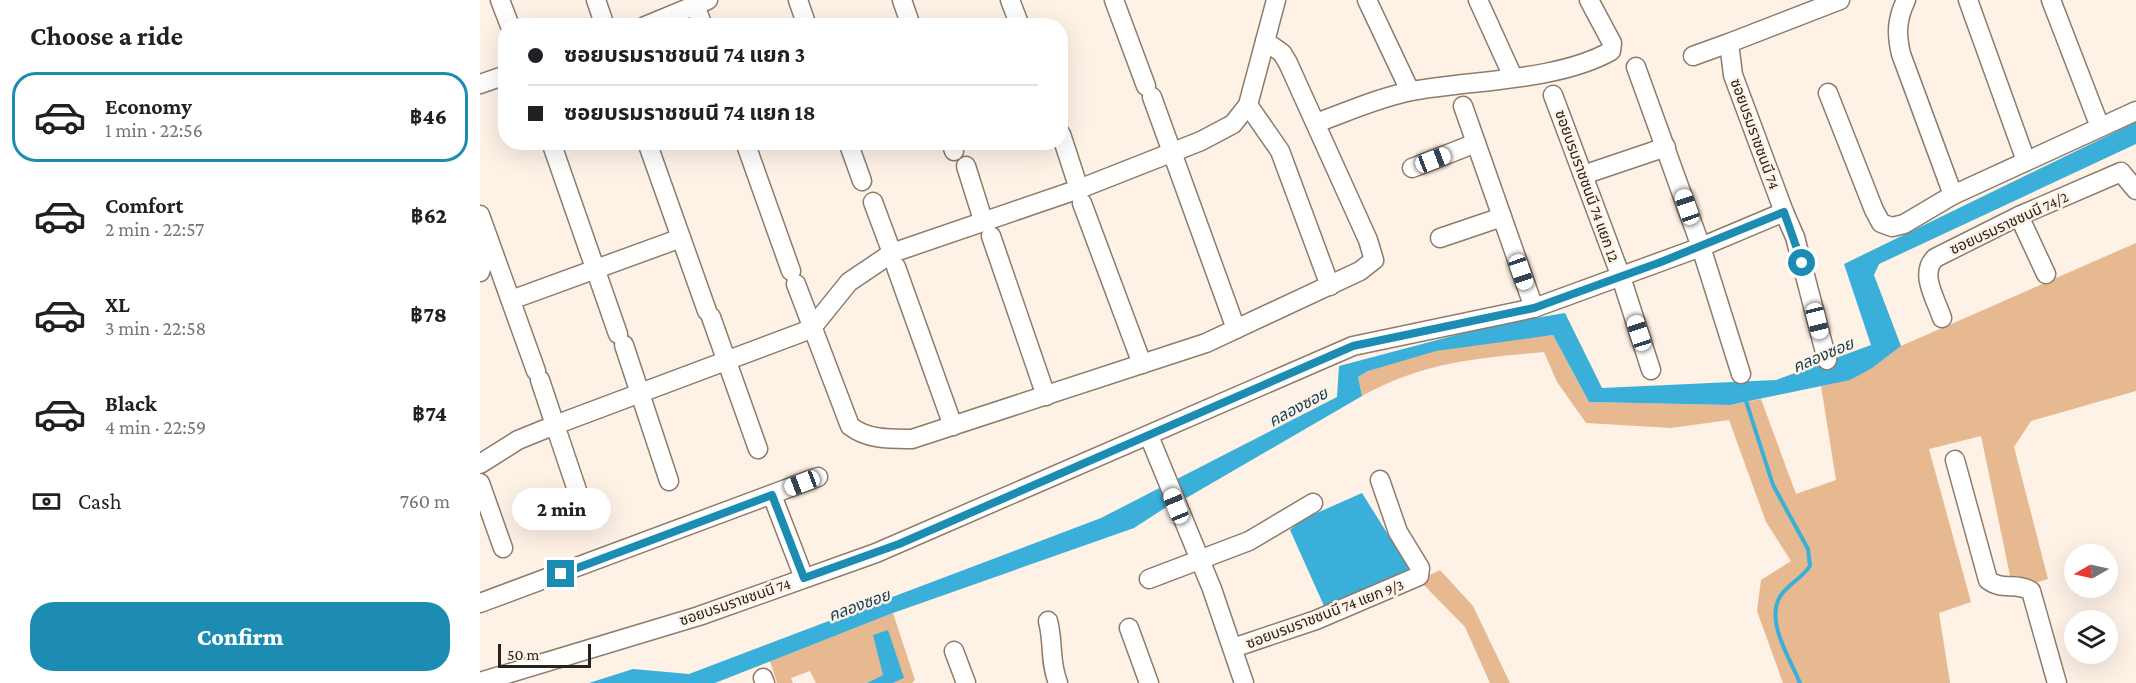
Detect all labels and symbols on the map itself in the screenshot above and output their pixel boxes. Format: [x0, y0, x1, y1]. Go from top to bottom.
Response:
street label: ซอยบรมราชชนนี 74 [1728, 76, 1782, 192]
street label: ซอยบรมราชชนนี 74 แยก 12 [1552, 108, 1622, 264]
car [1413, 145, 1453, 175]
car [1673, 187, 1701, 227]
street label: ซอยบรมราชชนนี 74/2 [1947, 189, 2071, 257]
route start [1788, 249, 1815, 276]
car [1507, 252, 1535, 292]
car [1804, 301, 1830, 341]
car [1625, 313, 1653, 353]
water label: คลองซอย [1790, 334, 1857, 375]
water label: คลองซอย [1266, 384, 1332, 430]
car [782, 468, 822, 498]
car [1161, 486, 1191, 526]
callout: 2 min [512, 487, 610, 529]
north arrow [2064, 544, 2118, 598]
route end [547, 560, 574, 587]
street label: ซอยบรมราชชนนี 74 [677, 575, 793, 629]
street label: ซอยบรมราชชนนี 74 แยก 9/3 [1244, 577, 1406, 651]
water label: คลองซอย [826, 586, 894, 624]
scale bar [498, 641, 591, 668]

